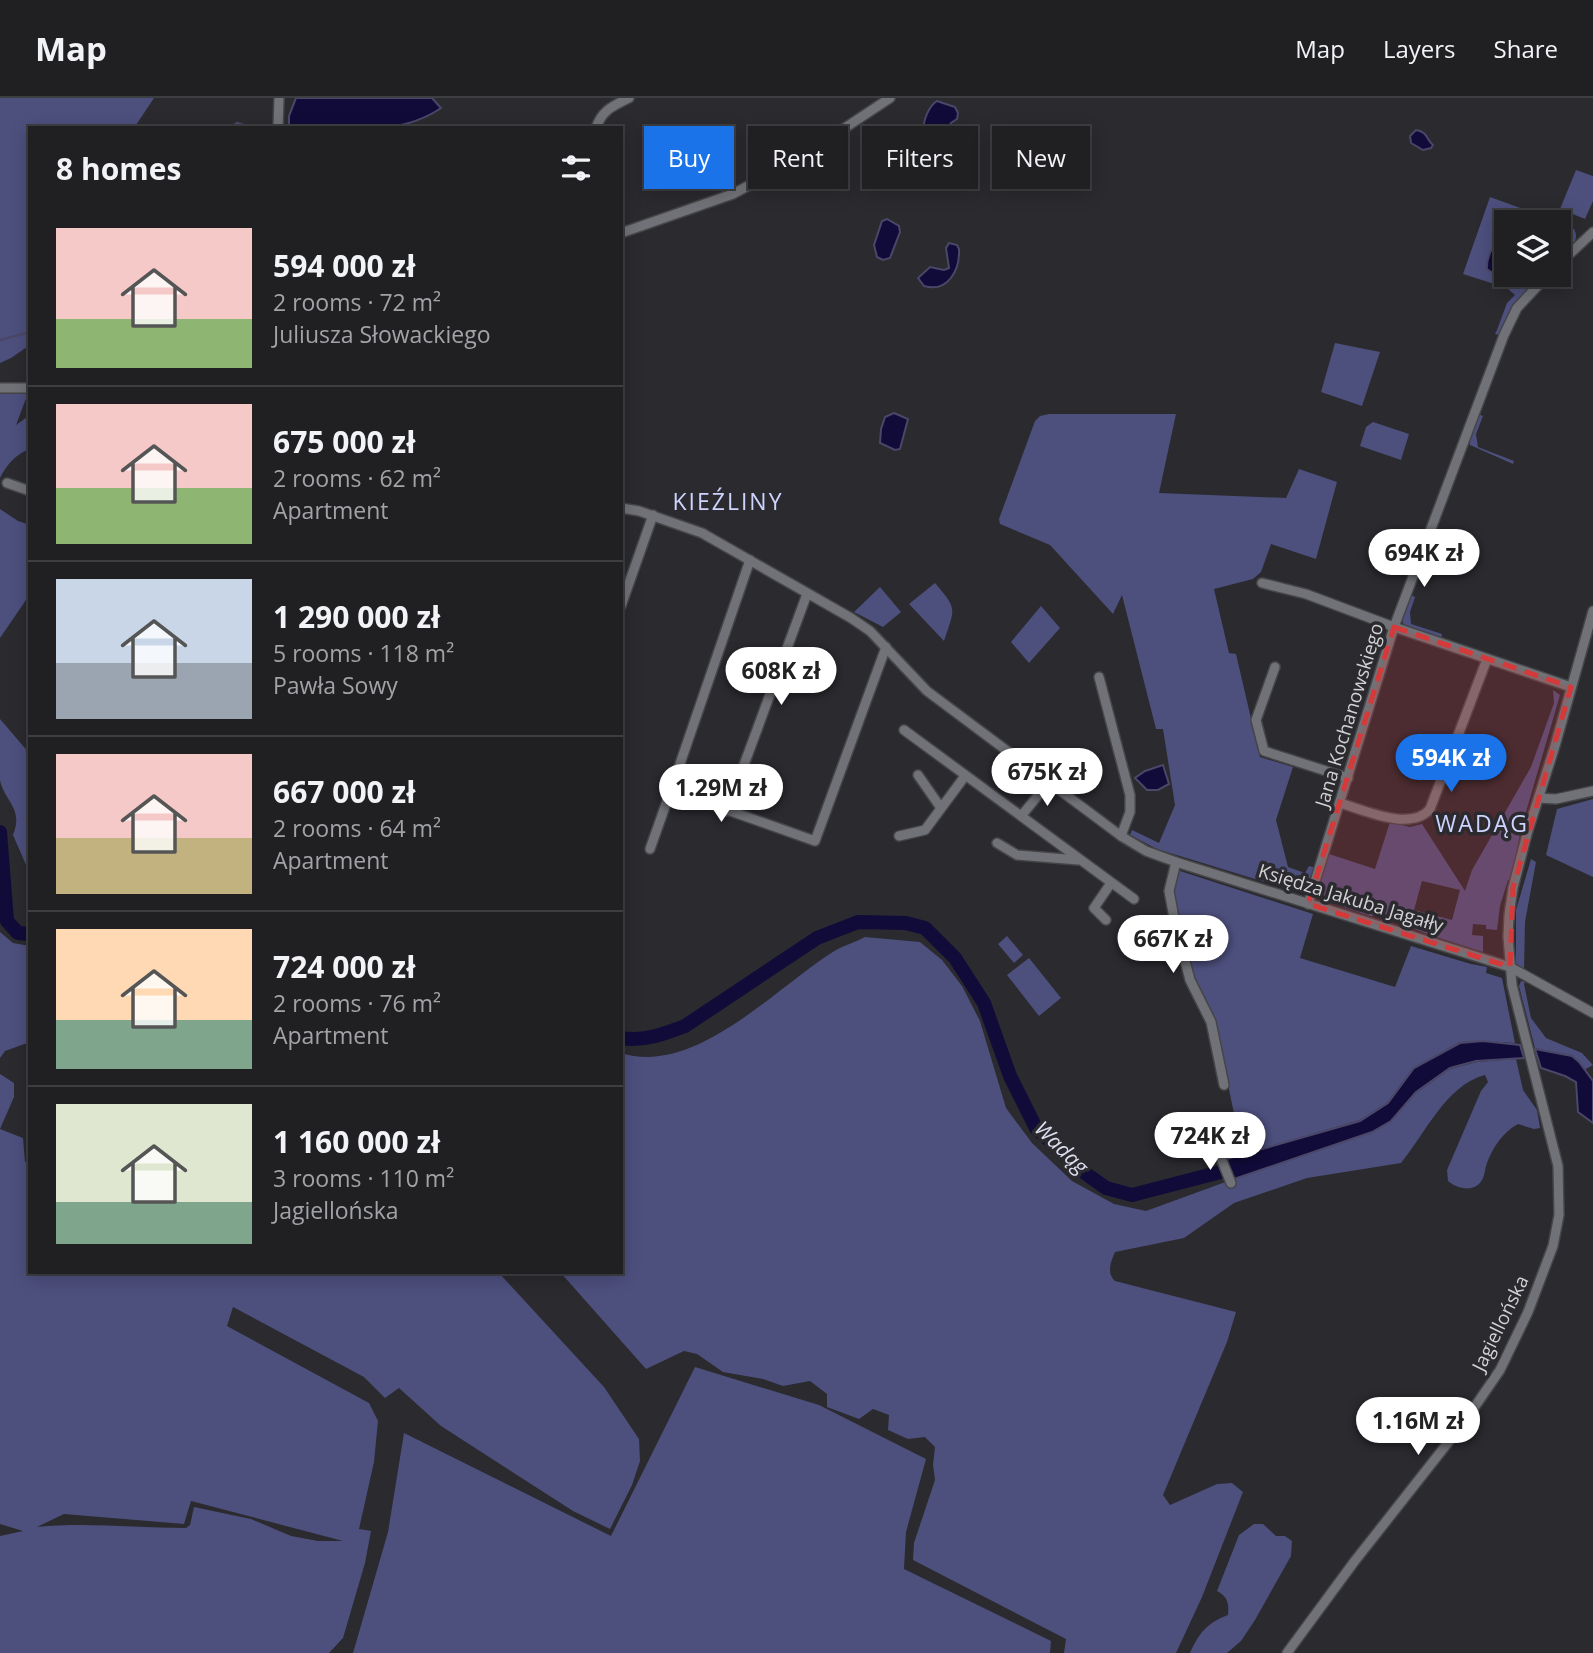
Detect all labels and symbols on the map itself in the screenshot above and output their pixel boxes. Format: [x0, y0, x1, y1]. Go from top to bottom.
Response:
district label: KIEŹLINY [672, 485, 784, 517]
pin: 694K zł [1359, 530, 1489, 589]
street label: Jana Kochanowskiego [1308, 620, 1389, 812]
pin: 608K zł [716, 648, 846, 707]
pin: 594K zł [1386, 734, 1516, 794]
pin: 675K zł [982, 748, 1112, 808]
pin: 1.29M zł [649, 764, 793, 824]
district label: WADĄG [1435, 807, 1529, 839]
street label: Księdza Jakuba Jagałły [1255, 857, 1447, 939]
pin: 667K zł [1108, 916, 1238, 975]
pin: 724K zł [1145, 1112, 1275, 1172]
water label: Wadąg [1029, 1114, 1096, 1180]
street label: Jagiellońska [1465, 1271, 1534, 1377]
pin: 1.16M zł [1346, 1398, 1490, 1457]

